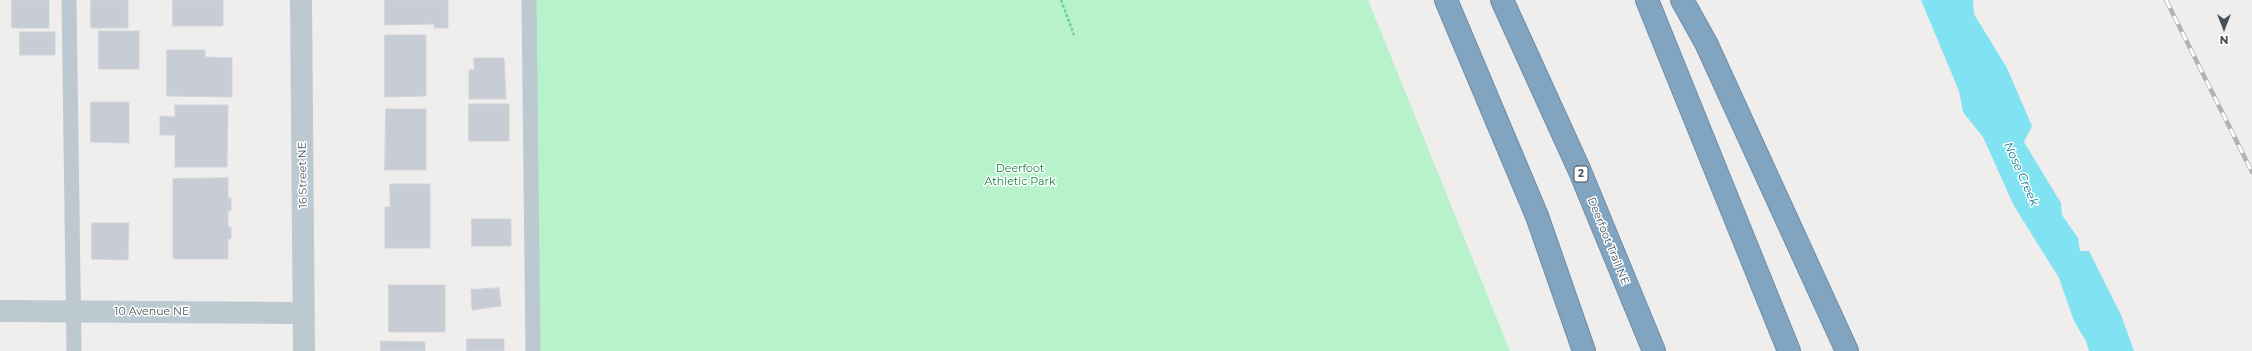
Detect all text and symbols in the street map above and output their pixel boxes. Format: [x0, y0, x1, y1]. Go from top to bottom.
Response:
north arrow [2204, 8, 2244, 48]
text: N [2220, 33, 2228, 47]
water label: Nose Creek [2001, 140, 2041, 208]
street label: 16 Street NE [296, 142, 310, 208]
park label: Deerfoot Athletic Park [985, 162, 1055, 188]
road number: 2 [1574, 166, 1588, 182]
street label: Deerfoot Trail NE [1584, 195, 1632, 287]
street label: 10 Avenue NE [115, 305, 189, 319]

